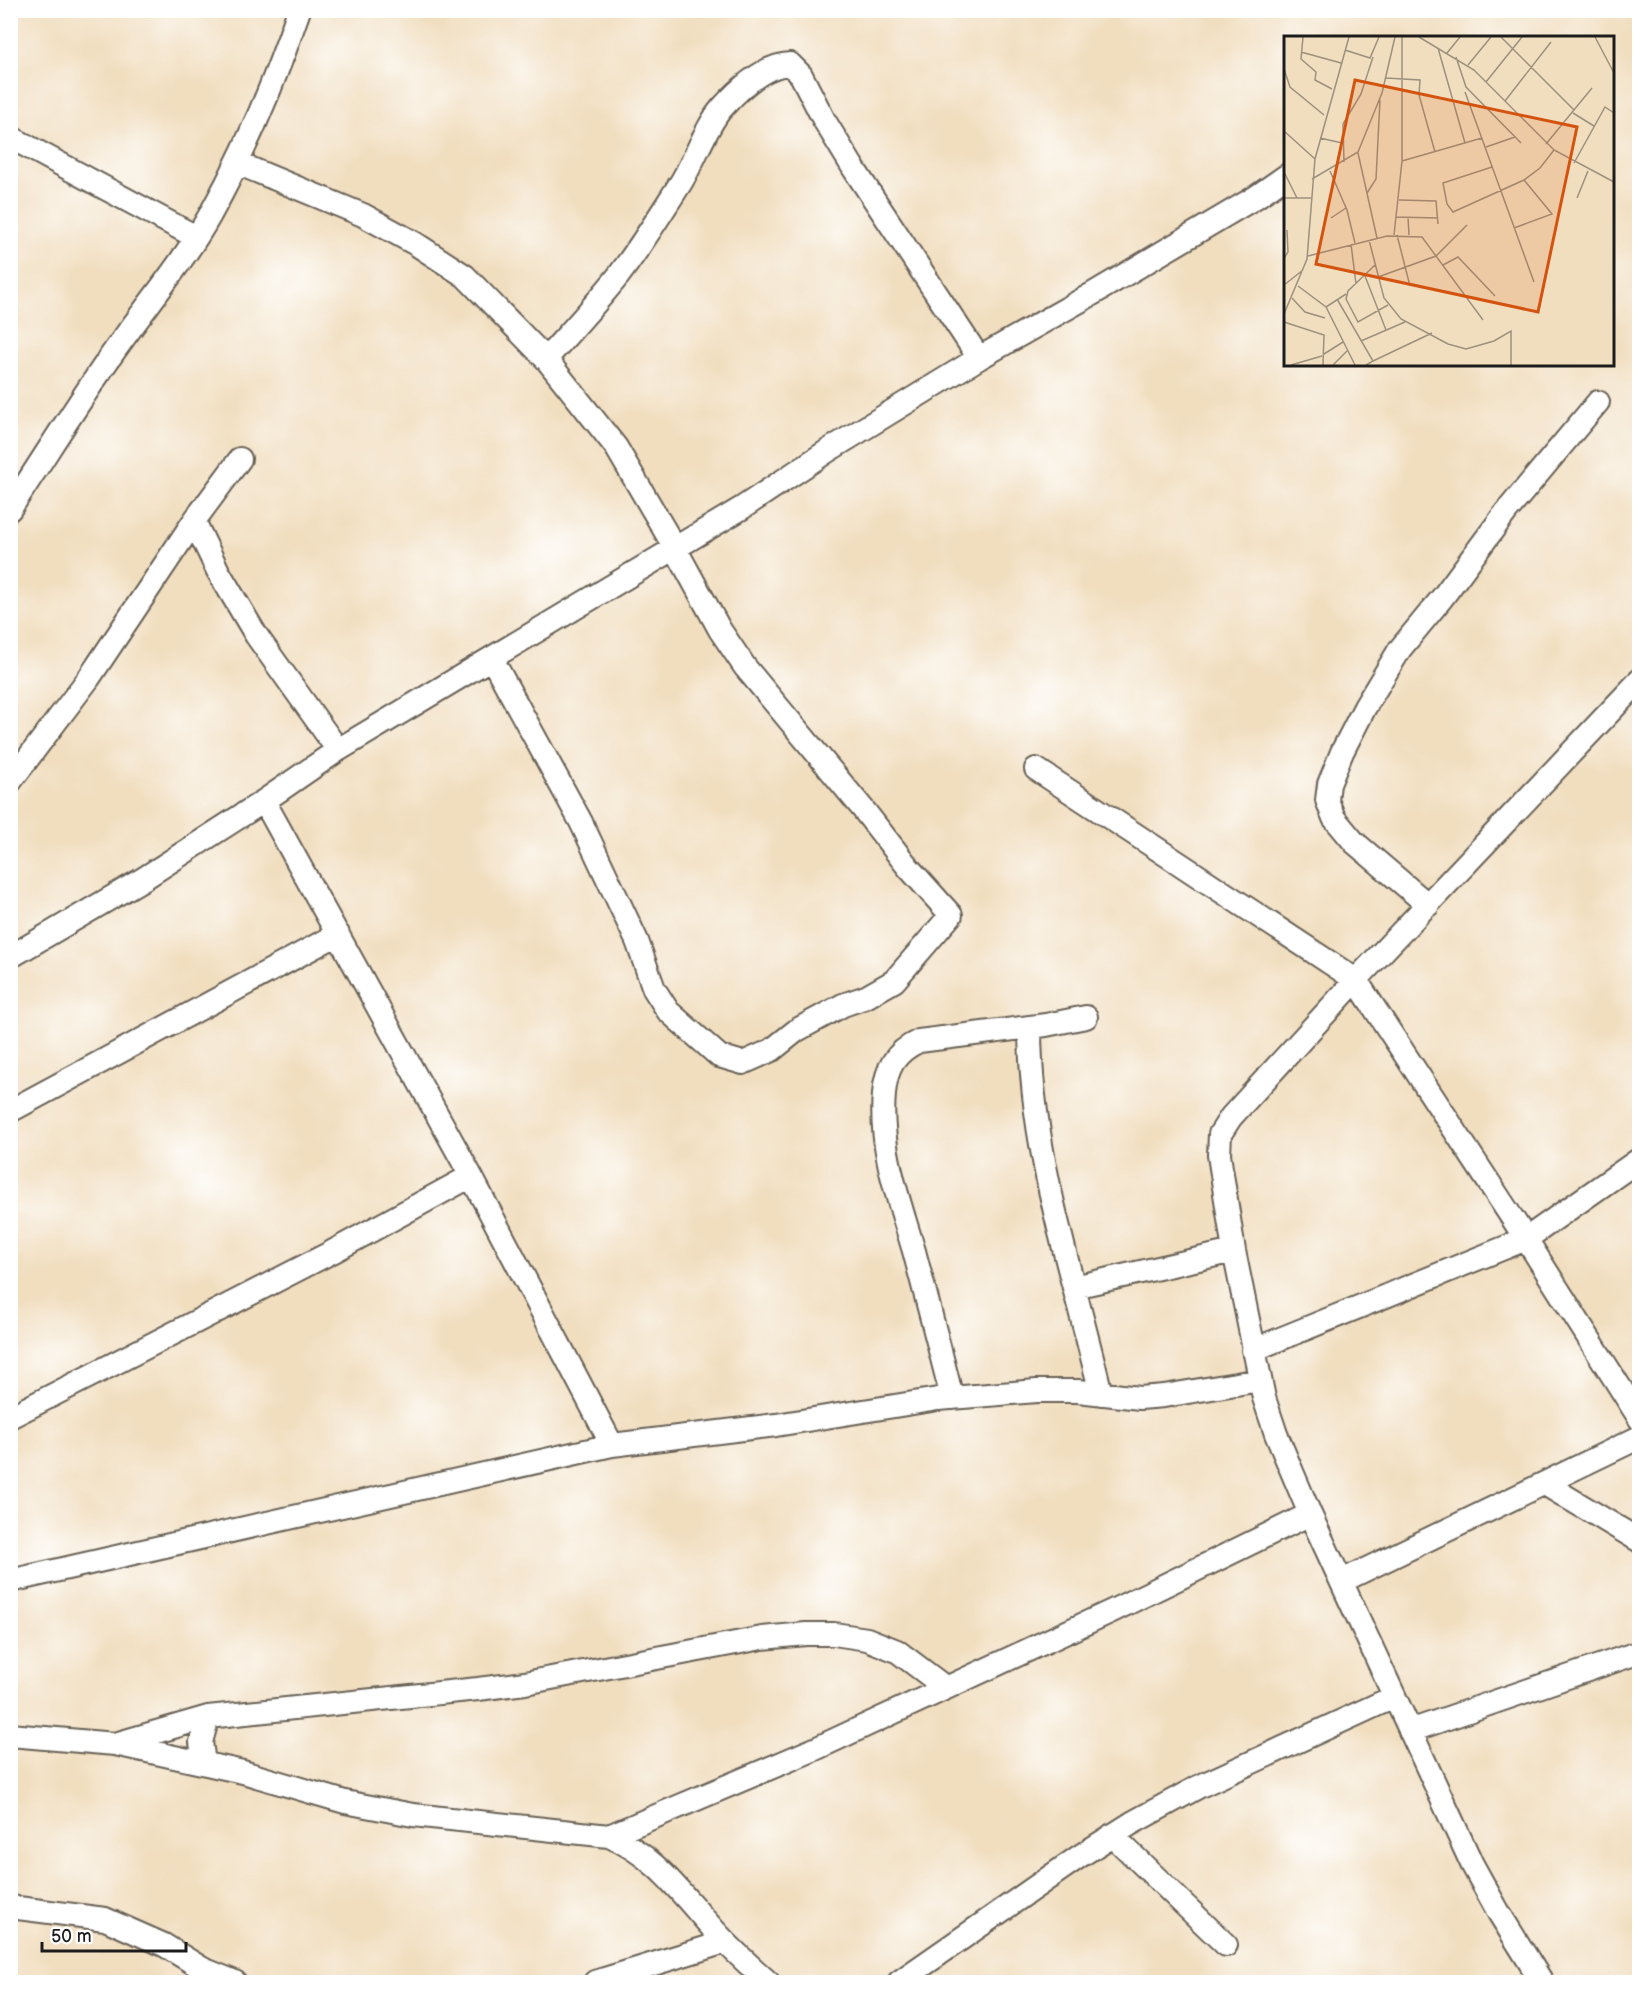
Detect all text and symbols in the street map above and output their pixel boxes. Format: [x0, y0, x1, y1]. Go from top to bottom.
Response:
inset map [1284, 36, 1614, 366]
scale bar [42, 1915, 186, 1953]
text: 50 m [51, 1926, 92, 1947]

